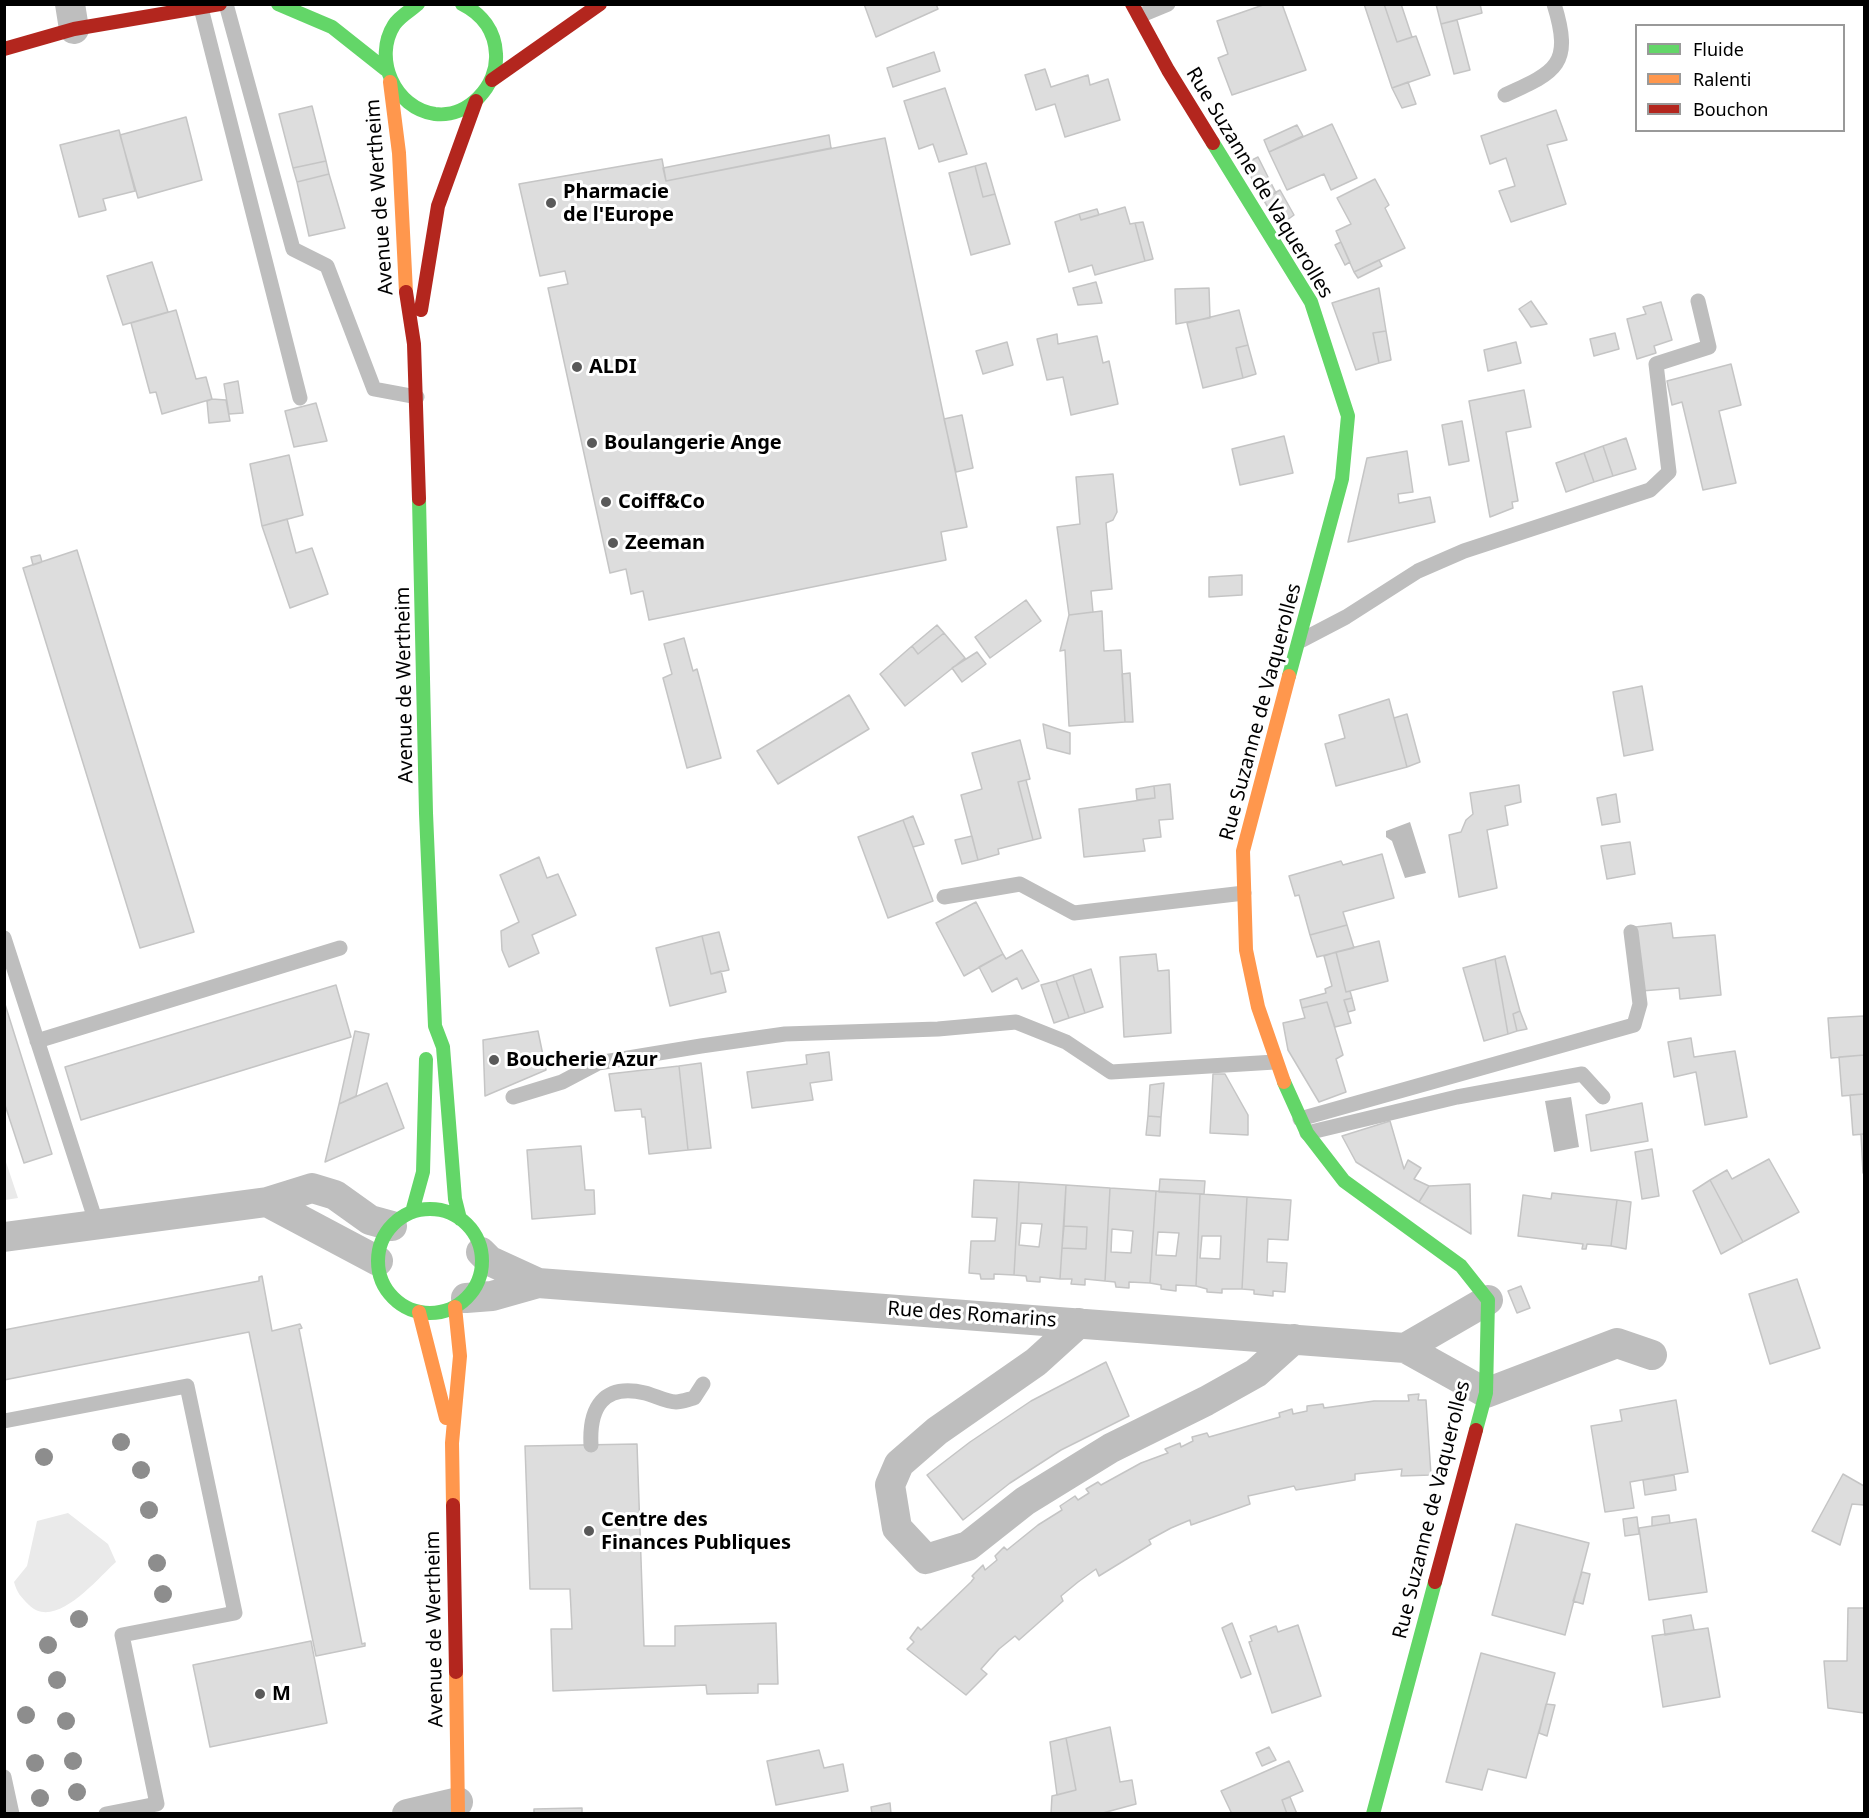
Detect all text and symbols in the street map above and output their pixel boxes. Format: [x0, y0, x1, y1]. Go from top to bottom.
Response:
legend [1635, 24, 1845, 132]
text: Fluide [1693, 37, 1744, 61]
street label: Rue Suzanne de Vaquerolles [1180, 63, 1338, 303]
text: Ralenti [1693, 67, 1751, 91]
text: Bouchon [1693, 97, 1769, 121]
street label: Avenue de Wertheim [361, 98, 399, 296]
place label: Pharmacie de l'Europe [563, 180, 674, 227]
marker: Pharmacie de l'Europe [544, 196, 558, 210]
place label: ALDI [589, 355, 636, 379]
marker: ALDI [570, 360, 584, 374]
place label: Boulangerie Ange [604, 431, 782, 455]
marker: Boulangerie Ange [585, 436, 599, 450]
place label: Coiff&Co [618, 490, 705, 514]
marker: Coiff&Co [599, 495, 613, 509]
place label: Zeeman [625, 531, 705, 555]
marker: Zeeman [606, 536, 620, 550]
street label: Rue Suzanne de Vaquerolles [1215, 581, 1307, 843]
street label: Avenue de Wertheim [391, 586, 419, 784]
place label: Boucherie Azur [506, 1048, 658, 1072]
marker: Boucherie Azur [487, 1053, 501, 1067]
street label: Rue des Romarins [887, 1297, 1057, 1333]
street label: Rue Suzanne de Vaquerolles [1388, 1378, 1476, 1642]
place label: Centre des Finances Publiques [601, 1508, 791, 1555]
marker: Centre des Finances Publiques [582, 1524, 596, 1538]
street label: Avenue de Wertheim [421, 1530, 449, 1728]
place label: M [272, 1682, 291, 1706]
marker: M [253, 1687, 267, 1701]

